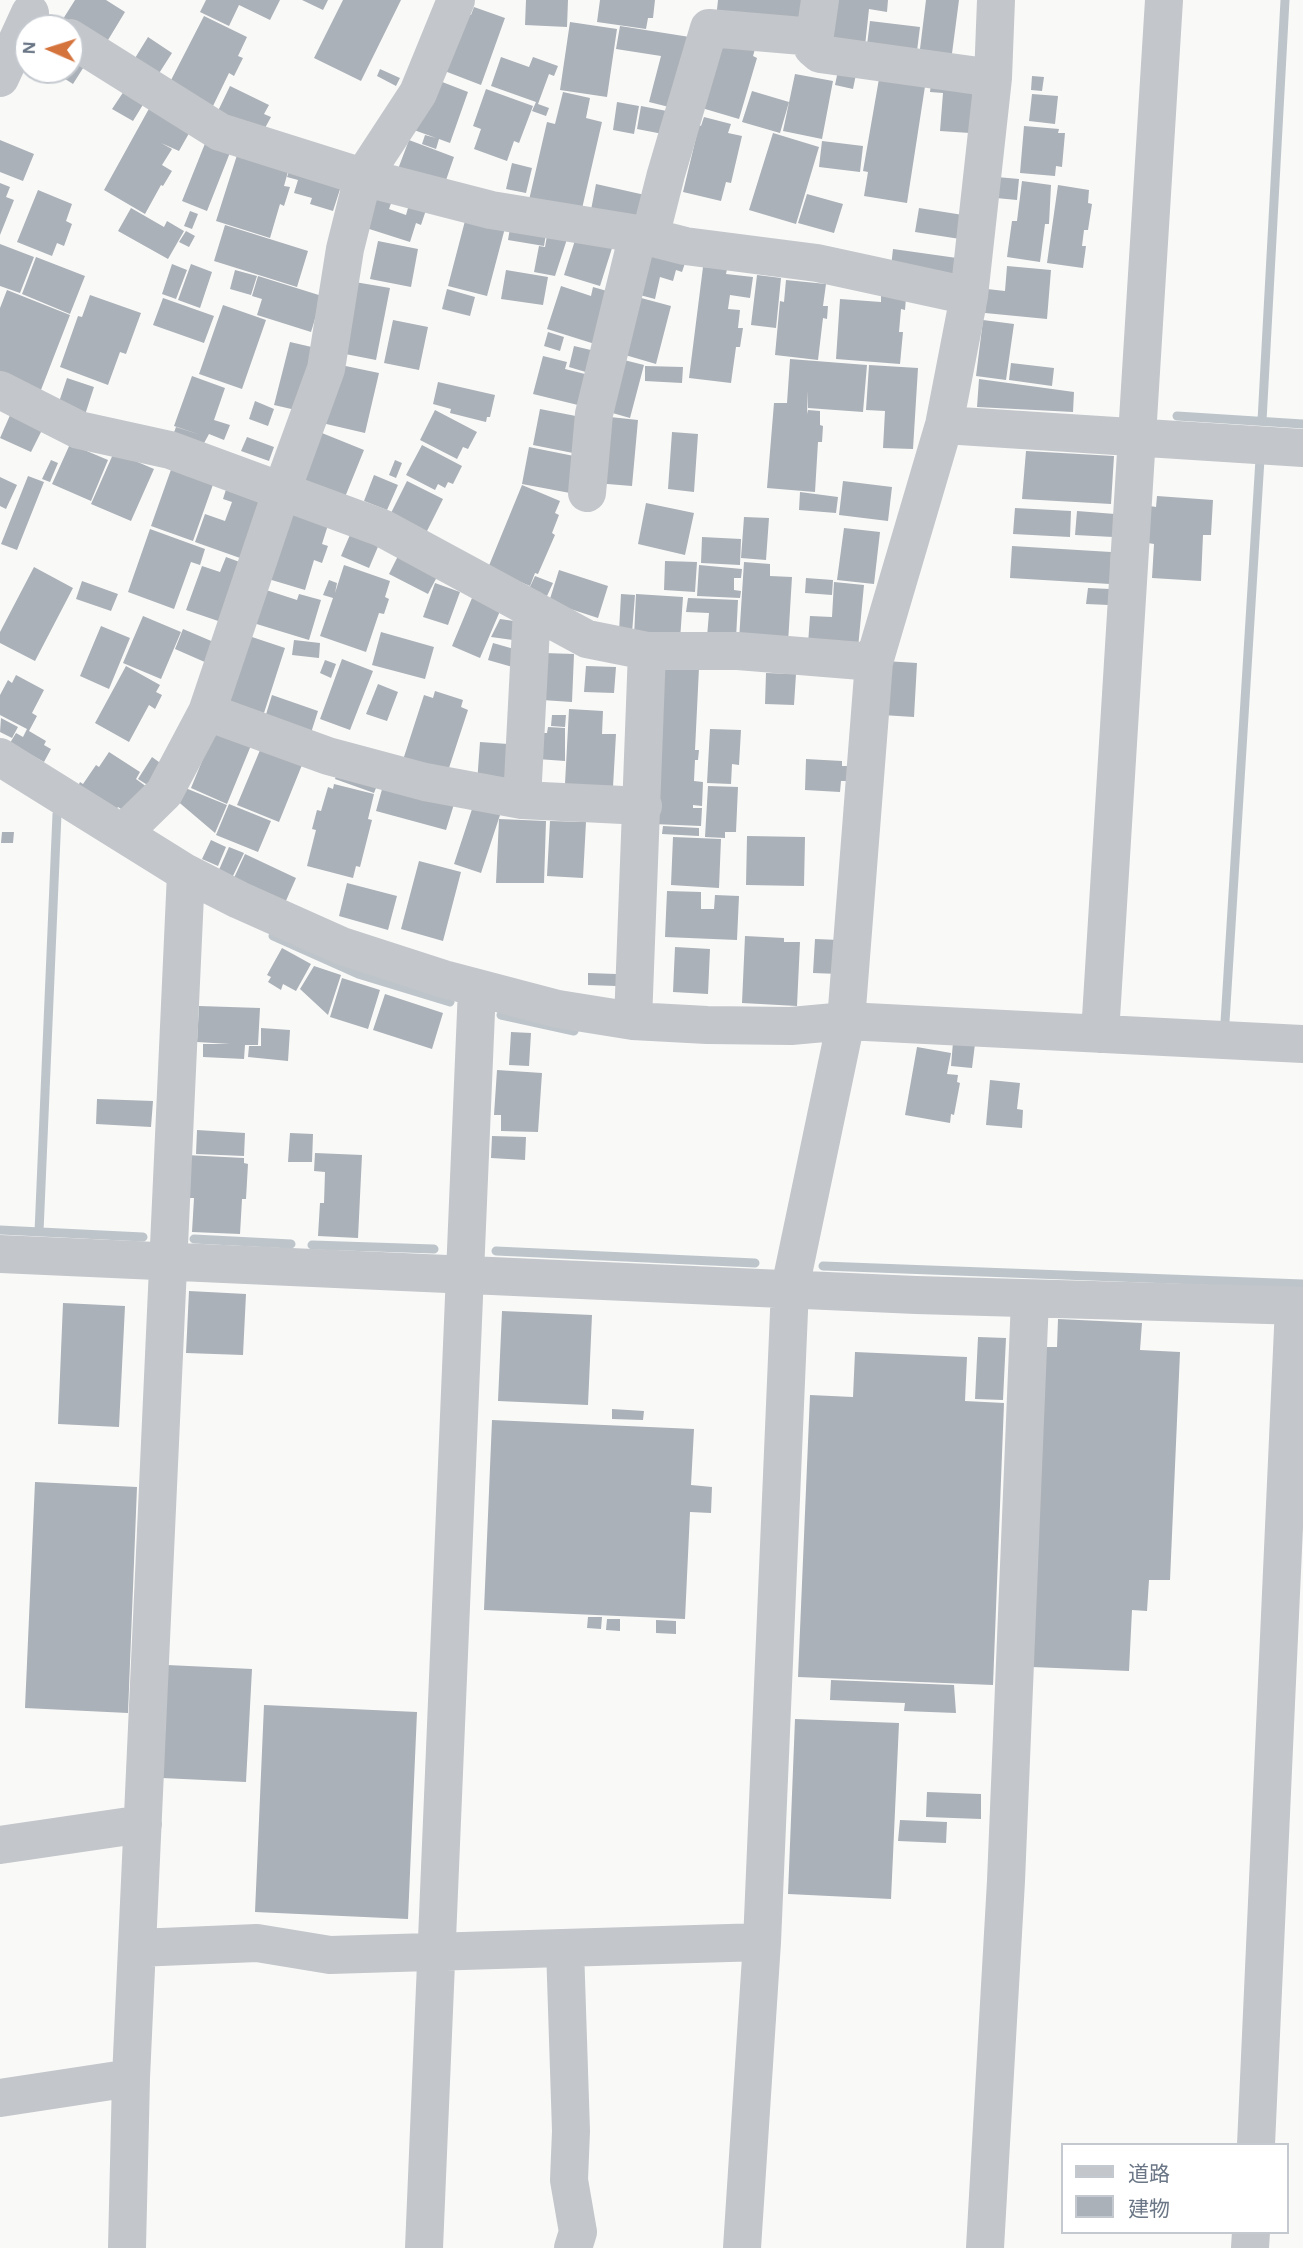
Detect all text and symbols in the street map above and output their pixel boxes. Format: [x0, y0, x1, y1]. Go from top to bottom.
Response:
north arrow [14, 14, 84, 84]
text: N [20, 41, 39, 55]
legend [1062, 2143, 1289, 2234]
text: 道路 [1128, 2164, 1170, 2185]
text: 建物 [1128, 2199, 1170, 2220]

